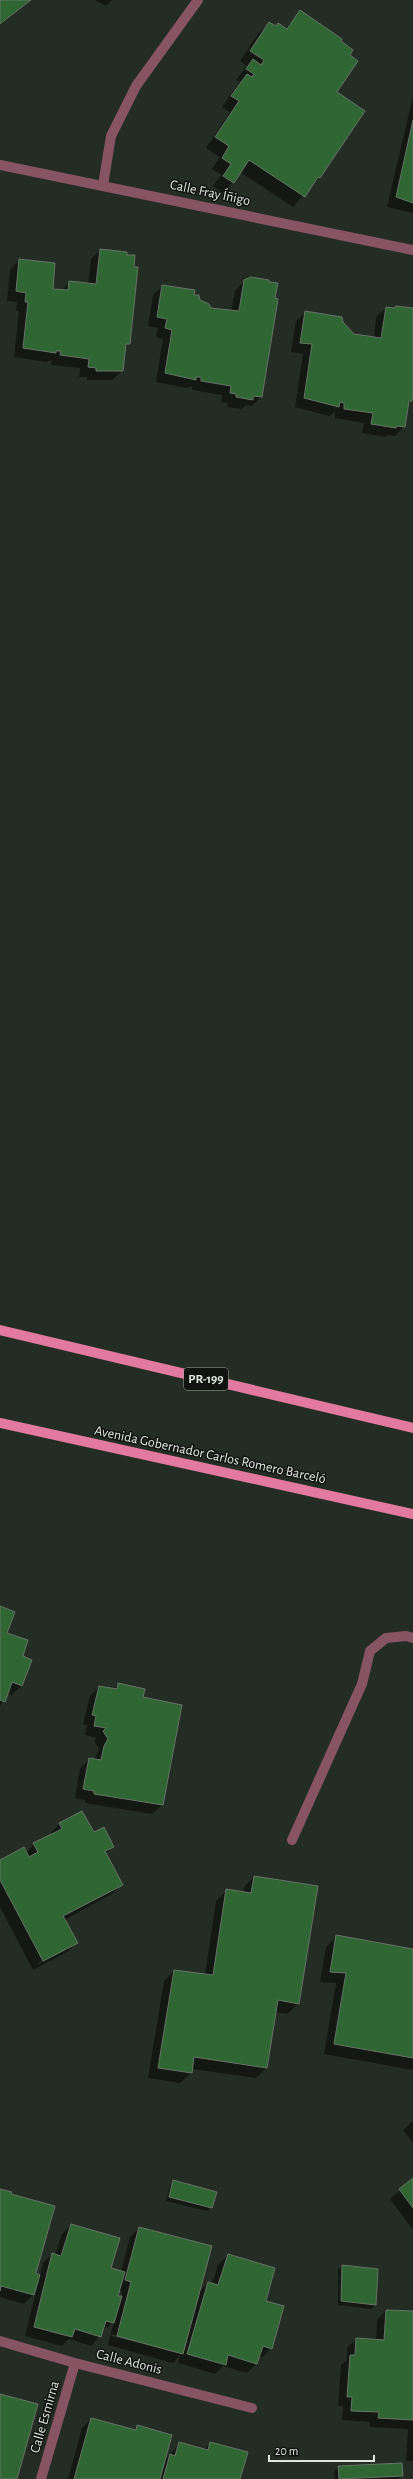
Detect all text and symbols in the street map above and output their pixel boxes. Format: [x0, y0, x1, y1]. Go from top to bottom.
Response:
street label: Calle Fray Íñigo [169, 175, 252, 208]
road number: PR-199 [184, 1368, 228, 1390]
street label: Avenida Gobernador Carlos Romero Barceló [93, 1424, 327, 1486]
street label: Calle Adonis [95, 2347, 163, 2377]
street label: Calle Esmirna [28, 2379, 62, 2455]
scale bar [269, 2437, 374, 2463]
text: 20 m [275, 2445, 298, 2457]

